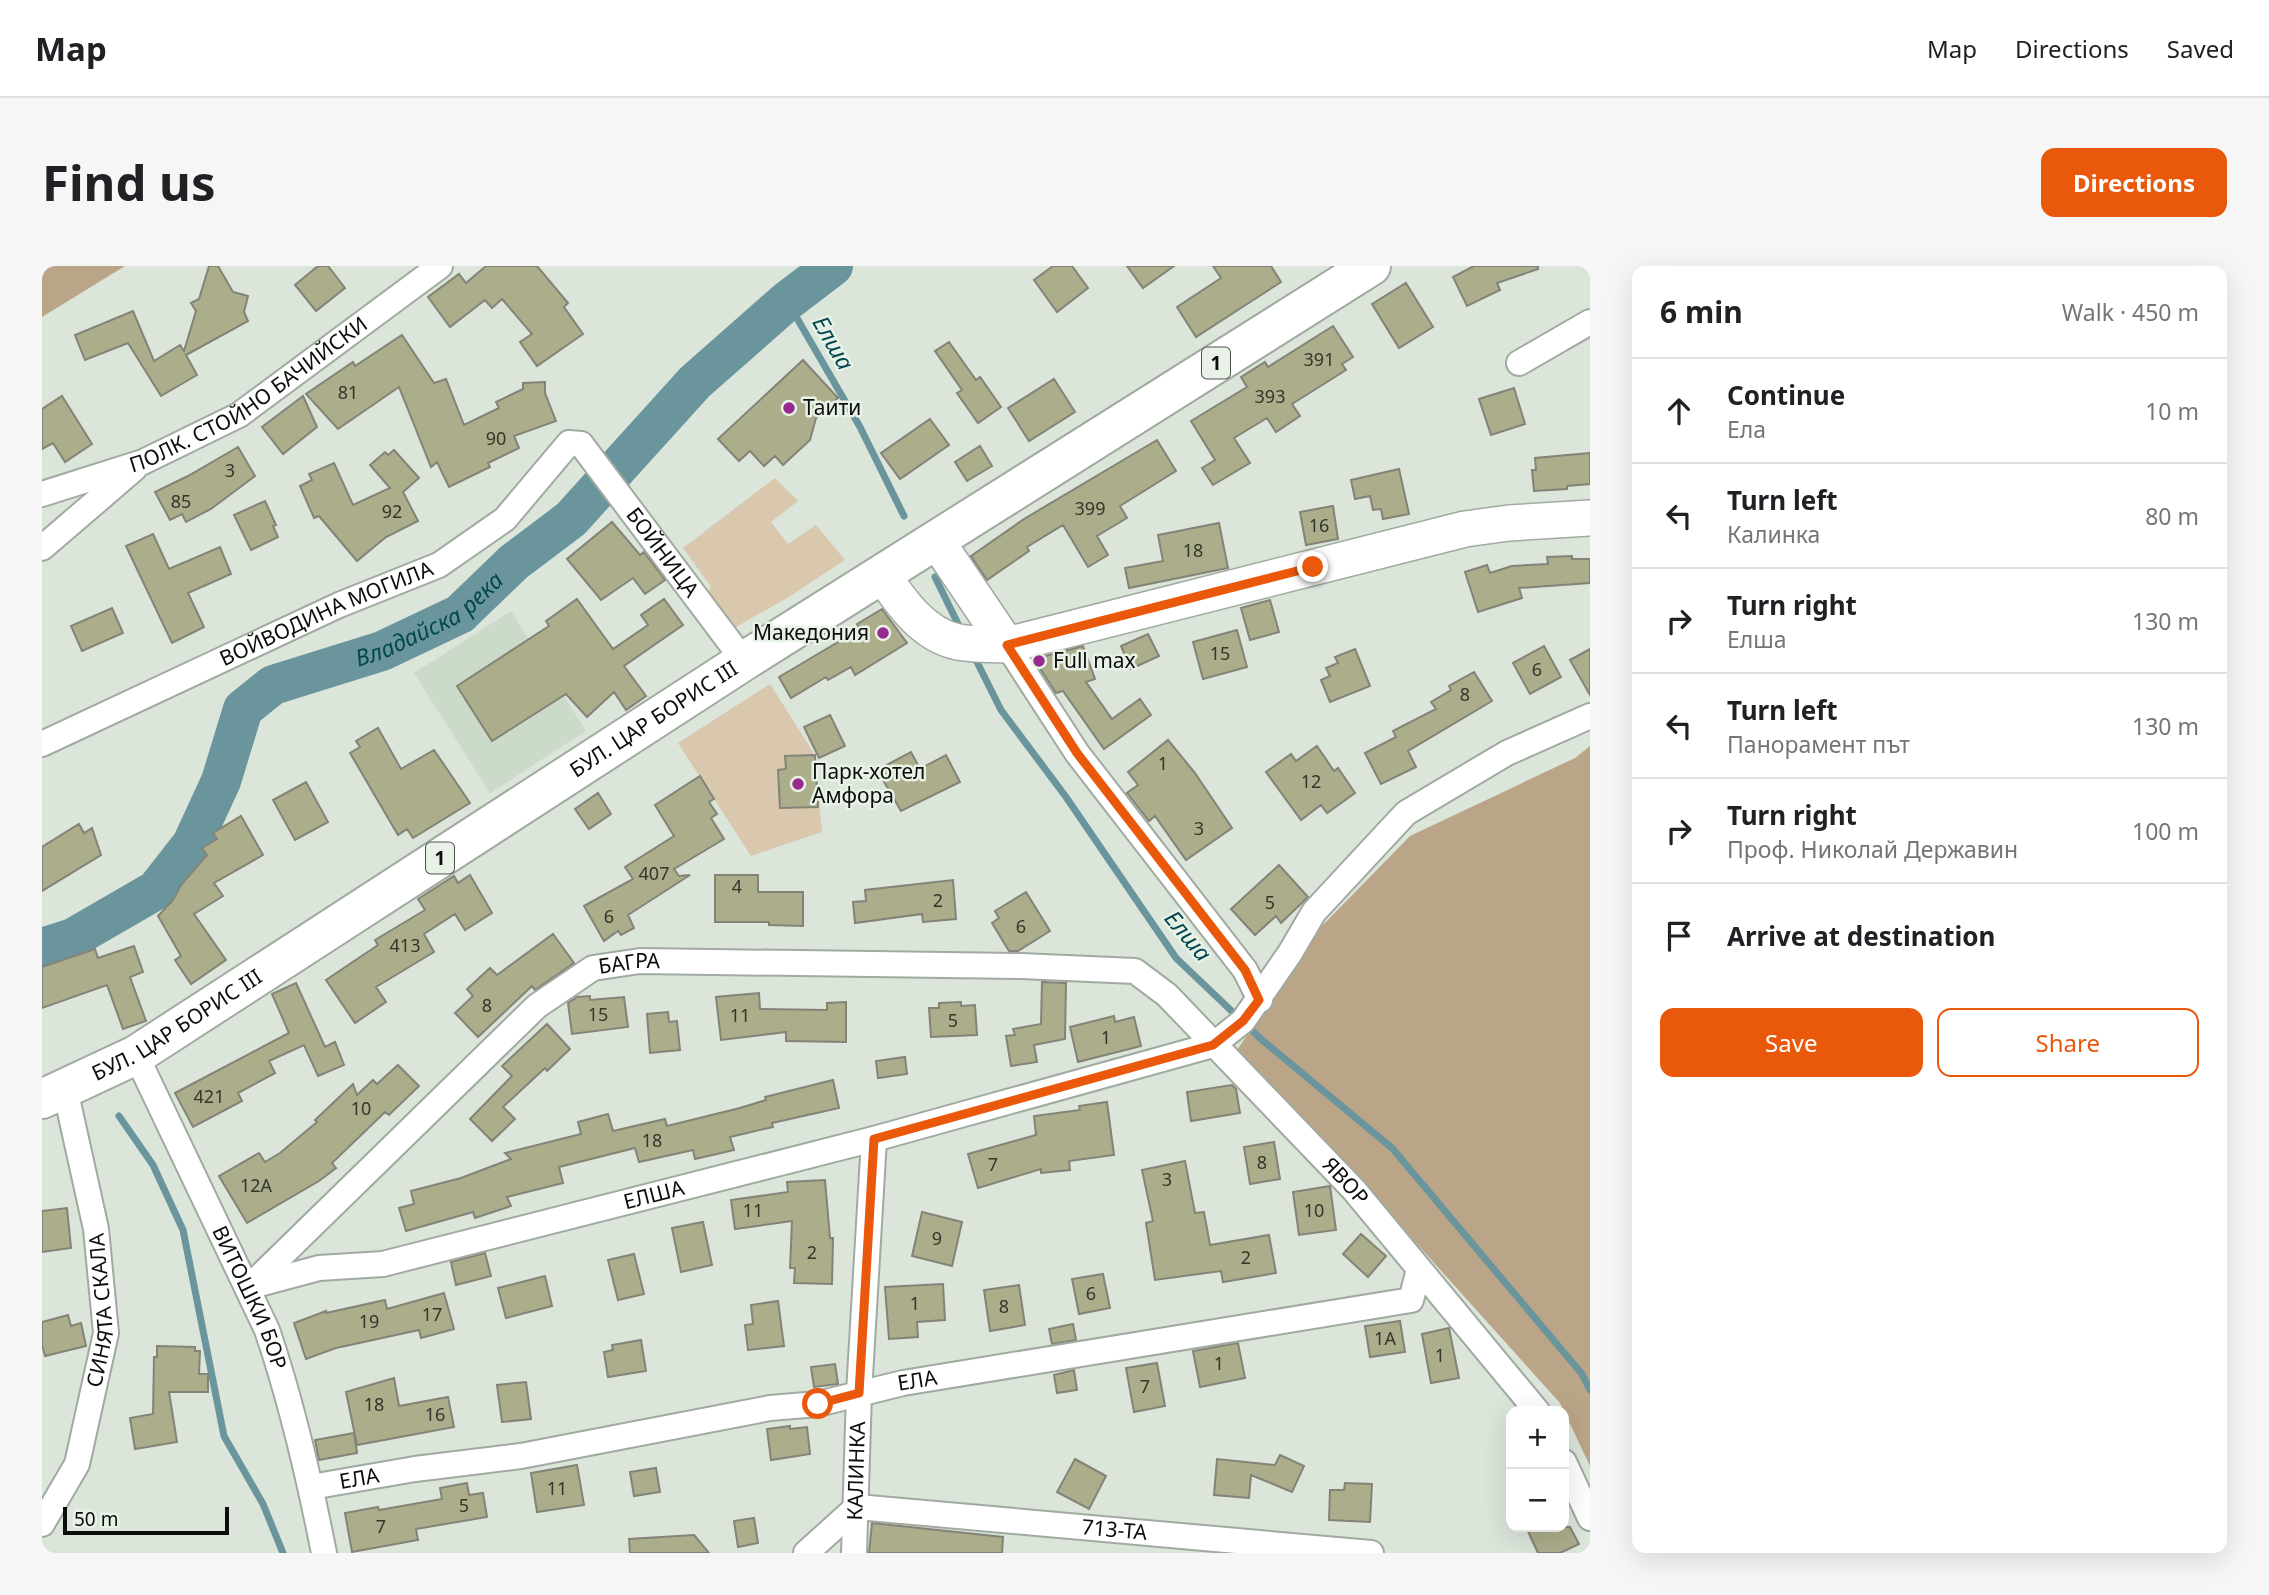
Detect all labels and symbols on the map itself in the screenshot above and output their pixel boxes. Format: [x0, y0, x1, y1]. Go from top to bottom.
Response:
street label: ПОЛК. СТОЙНО БАЧИЙСКИ [126, 310, 373, 478]
water label: Елша [806, 310, 862, 375]
house number: 391 [1304, 347, 1334, 371]
road number: 1 [1202, 348, 1230, 379]
house number: 81 [338, 380, 358, 404]
house number: 393 [1255, 384, 1285, 408]
place label: Таити [803, 393, 861, 421]
marker: Таити [781, 400, 797, 416]
house number: 90 [486, 426, 506, 450]
house number: 3 [225, 458, 235, 482]
house number: 85 [171, 489, 191, 513]
house number: 399 [1075, 496, 1105, 520]
house number: 92 [382, 499, 402, 523]
street label: БОЙНИЦА [620, 501, 706, 603]
house number: 16 [1309, 513, 1329, 537]
house number: 18 [1183, 538, 1203, 562]
route end [1297, 551, 1328, 582]
street label: ВОЙВОДИНА МОГИЛА [215, 554, 437, 672]
water label: Владайска река [351, 564, 510, 673]
place label: Македония [753, 618, 869, 646]
marker: Македония [875, 625, 891, 641]
house number: 15 [1210, 641, 1230, 665]
place label: Full max [1053, 646, 1136, 674]
marker: Full max [1031, 653, 1047, 669]
street label: БУЛ. ЦАР БОРИС III [564, 654, 743, 783]
house number: 6 [1532, 657, 1542, 681]
house number: 8 [1460, 682, 1470, 706]
house number: 1 [1158, 751, 1168, 775]
place label: Парк-хотел Амфора [812, 757, 925, 809]
house number: 12 [1301, 769, 1321, 793]
marker: Парк-хотел Амфора [790, 776, 806, 792]
house number: 3 [1194, 816, 1204, 840]
road number: 1 [426, 842, 454, 874]
house number: 407 [639, 861, 669, 885]
house number: 4 [732, 874, 742, 898]
house number: 2 [933, 888, 943, 912]
house number: 5 [1265, 890, 1275, 914]
water label: Елша [1158, 903, 1220, 968]
house number: 6 [604, 904, 614, 928]
house number: 6 [1016, 914, 1026, 938]
house number: 413 [390, 933, 420, 957]
street label: БАГРА [596, 946, 661, 980]
street label: БУЛ. ЦАР БОРИС III [87, 962, 267, 1087]
house number: 8 [482, 993, 492, 1017]
house number: 15 [588, 1002, 608, 1026]
house number: 11 [730, 1003, 750, 1027]
house number: 5 [948, 1008, 958, 1032]
house number: 1 [1101, 1025, 1111, 1049]
house number: 421 [194, 1084, 224, 1108]
house number: 10 [351, 1096, 371, 1120]
house number: 18 [642, 1128, 662, 1152]
house number: 8 [1257, 1150, 1267, 1174]
street label: ЯВОР [1317, 1151, 1375, 1210]
house number: 7 [988, 1152, 998, 1176]
house number: 3 [1162, 1167, 1172, 1191]
house number: 12А [240, 1173, 273, 1197]
street label: ЕЛША [620, 1173, 687, 1215]
house number: 11 [743, 1198, 763, 1222]
house number: 10 [1304, 1198, 1324, 1222]
street label: ВИТОШКИ БОР [206, 1221, 294, 1373]
house number: 9 [932, 1226, 942, 1250]
street label: СИНЯТА СКАЛА [79, 1232, 119, 1390]
house number: 2 [807, 1240, 817, 1264]
house number: 2 [1241, 1245, 1251, 1269]
house number: 6 [1086, 1281, 1096, 1305]
house number: 1 [910, 1291, 920, 1315]
house number: 8 [999, 1294, 1009, 1318]
house number: 17 [422, 1302, 442, 1326]
house number: 19 [359, 1309, 379, 1333]
house number: 1А [1374, 1326, 1396, 1350]
house number: 1 [1435, 1343, 1445, 1367]
house number: 1 [1214, 1351, 1224, 1375]
street label: ЕЛА [895, 1363, 939, 1397]
house number: 7 [1140, 1374, 1150, 1398]
route start [802, 1388, 833, 1419]
house number: 18 [364, 1392, 384, 1416]
house number: 16 [425, 1402, 445, 1426]
street label: КАЛИНКА [840, 1420, 871, 1521]
street label: ЕЛА [337, 1460, 382, 1495]
house number: 11 [547, 1476, 567, 1500]
house number: 5 [459, 1493, 469, 1517]
scale bar [63, 1504, 229, 1536]
street label: 713-ТА [1080, 1512, 1149, 1546]
house number: 7 [376, 1514, 386, 1538]

